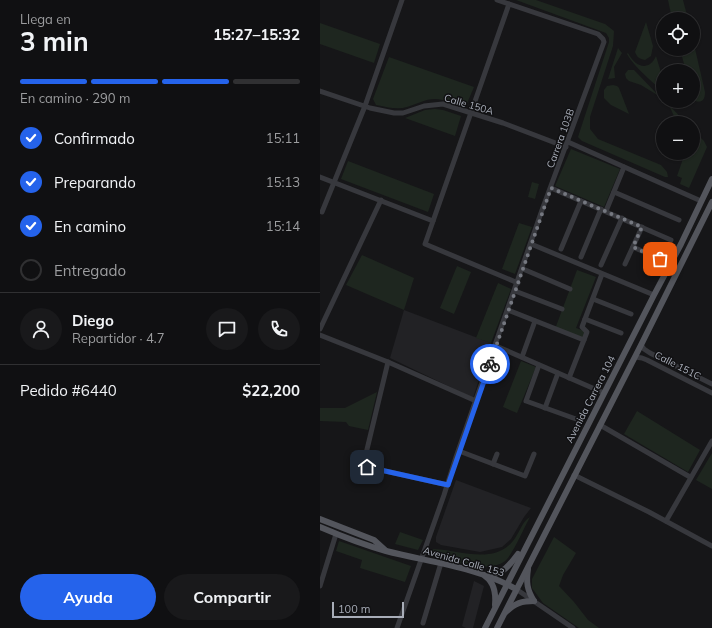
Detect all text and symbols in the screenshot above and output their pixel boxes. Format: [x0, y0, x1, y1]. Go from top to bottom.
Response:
text: Llega en [20, 11, 71, 27]
map controls [656, 12, 700, 160]
button: locate [656, 12, 700, 56]
text: 3 min [20, 25, 89, 58]
text: 15:27–15:32 [213, 25, 300, 44]
button: + [656, 64, 700, 108]
text: En camino · 290 m [20, 90, 130, 106]
street label: Calle 150A [443, 91, 496, 118]
street label: Carrera 103B [544, 106, 577, 170]
button: − [656, 116, 700, 160]
icon: check [20, 127, 42, 149]
text: Confirmado [54, 129, 135, 148]
text: 15:11 [266, 130, 300, 146]
icon: check [20, 171, 42, 193]
text: Preparando [54, 173, 136, 192]
text: 15:13 [266, 174, 300, 190]
icon: check [20, 215, 42, 237]
text: En camino [54, 217, 126, 236]
text: 15:14 [266, 218, 300, 234]
pin [643, 242, 677, 276]
icon: bag [649, 248, 671, 270]
text: Entregado [54, 261, 126, 280]
button: person [20, 308, 62, 350]
button: chat [206, 308, 248, 350]
button: phone [258, 308, 300, 350]
text: Diego [72, 311, 114, 330]
text: Repartidor · 4.7 [72, 330, 165, 346]
courier [470, 344, 510, 384]
street label: Calle 151C [652, 348, 703, 383]
icon: bike [479, 353, 501, 375]
street label: Avenida Carrera 104 [563, 353, 618, 445]
text: Pedido #6440 [20, 381, 117, 400]
text: $22,200 [242, 381, 300, 400]
pin [350, 450, 384, 484]
icon: home [356, 456, 378, 478]
street label: Avenida Calle 153 [422, 544, 506, 579]
button: Ayuda [20, 574, 156, 620]
button: Compartir [164, 574, 300, 620]
scale bar [332, 600, 404, 619]
text: 100 m [338, 602, 370, 616]

